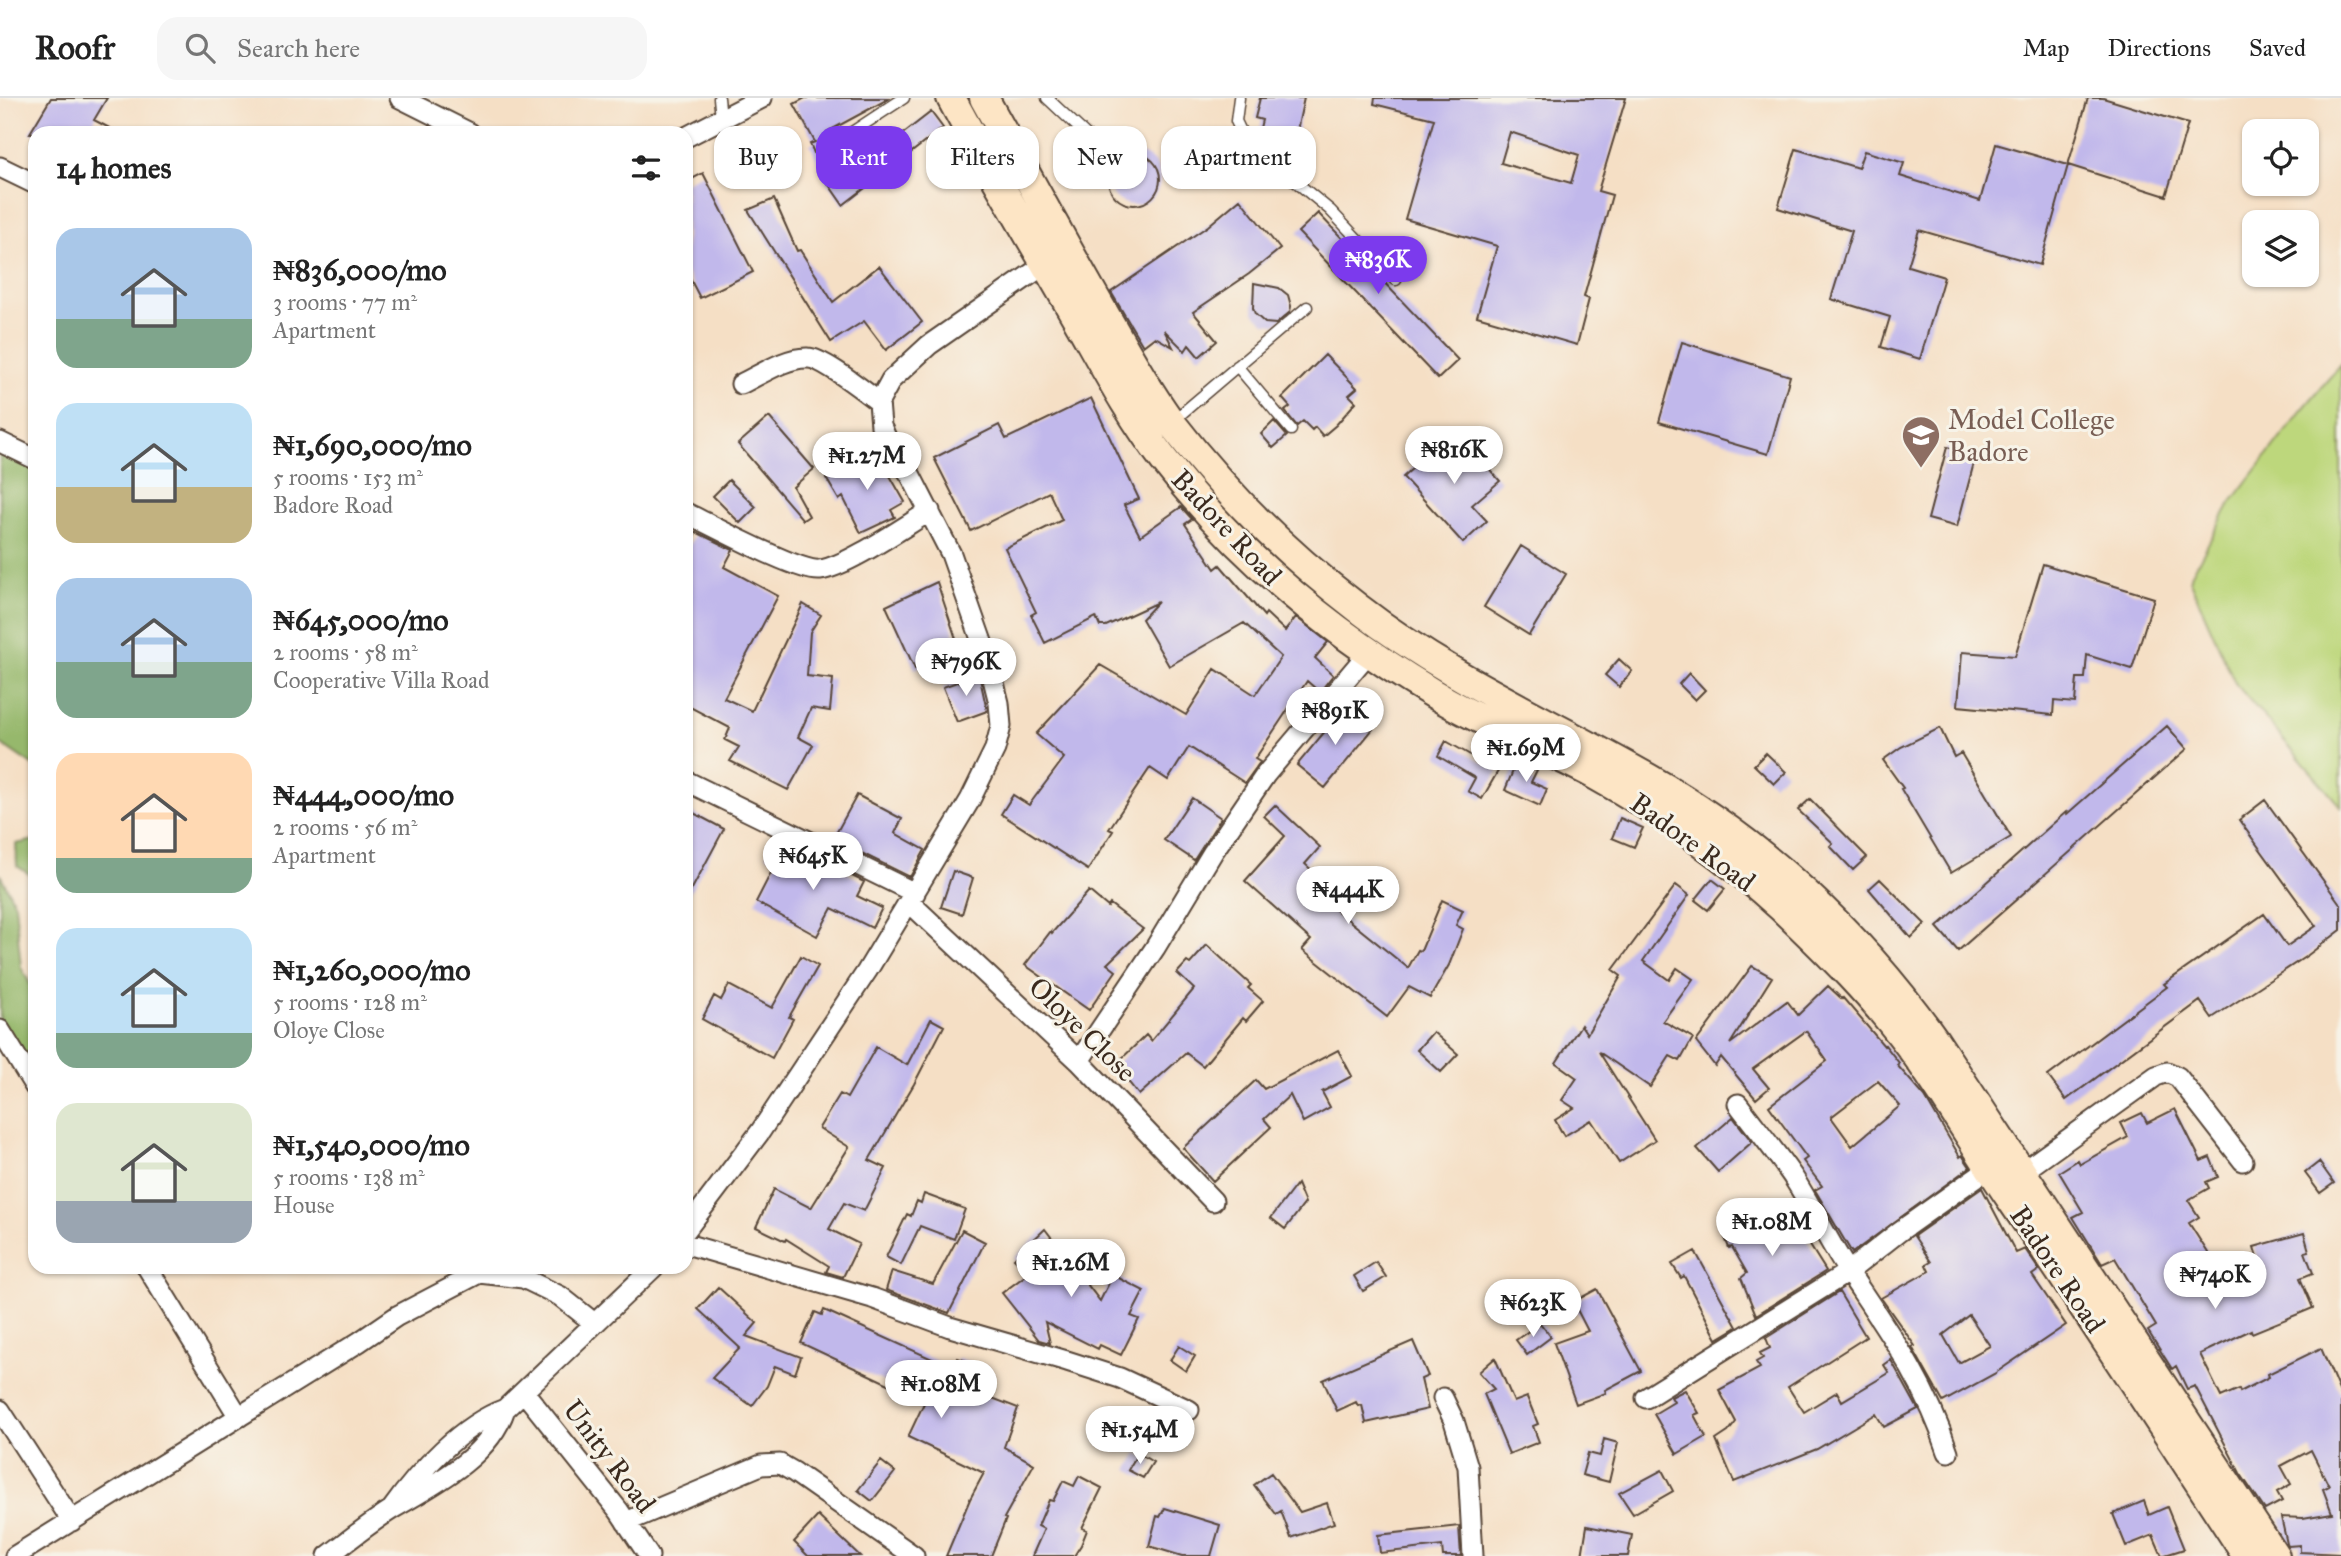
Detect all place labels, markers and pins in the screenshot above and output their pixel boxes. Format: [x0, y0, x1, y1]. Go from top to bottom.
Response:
pin: ₦836K [1329, 236, 1427, 296]
place label: Model College Badore [1948, 402, 2115, 469]
school or university icon: Model College Badore [1900, 414, 1942, 469]
pin: ₦816K [1405, 426, 1503, 486]
pin: ₦1.27M [810, 432, 924, 492]
pin: ₦796K [917, 638, 1015, 698]
pin: ₦891K [1286, 688, 1384, 747]
pin: ₦1.69M [1469, 724, 1583, 784]
pin: ₦645K [764, 832, 862, 892]
pin: ₦444K [1299, 866, 1397, 926]
pin: ₦1.08M [1715, 1198, 1829, 1258]
pin: ₦1.26M [1014, 1240, 1128, 1299]
pin: ₦740K [2166, 1252, 2264, 1311]
pin: ₦623K [1484, 1280, 1582, 1339]
pin: ₦1.08M [884, 1360, 998, 1420]
pin: ₦1.54M [1083, 1406, 1197, 1466]

